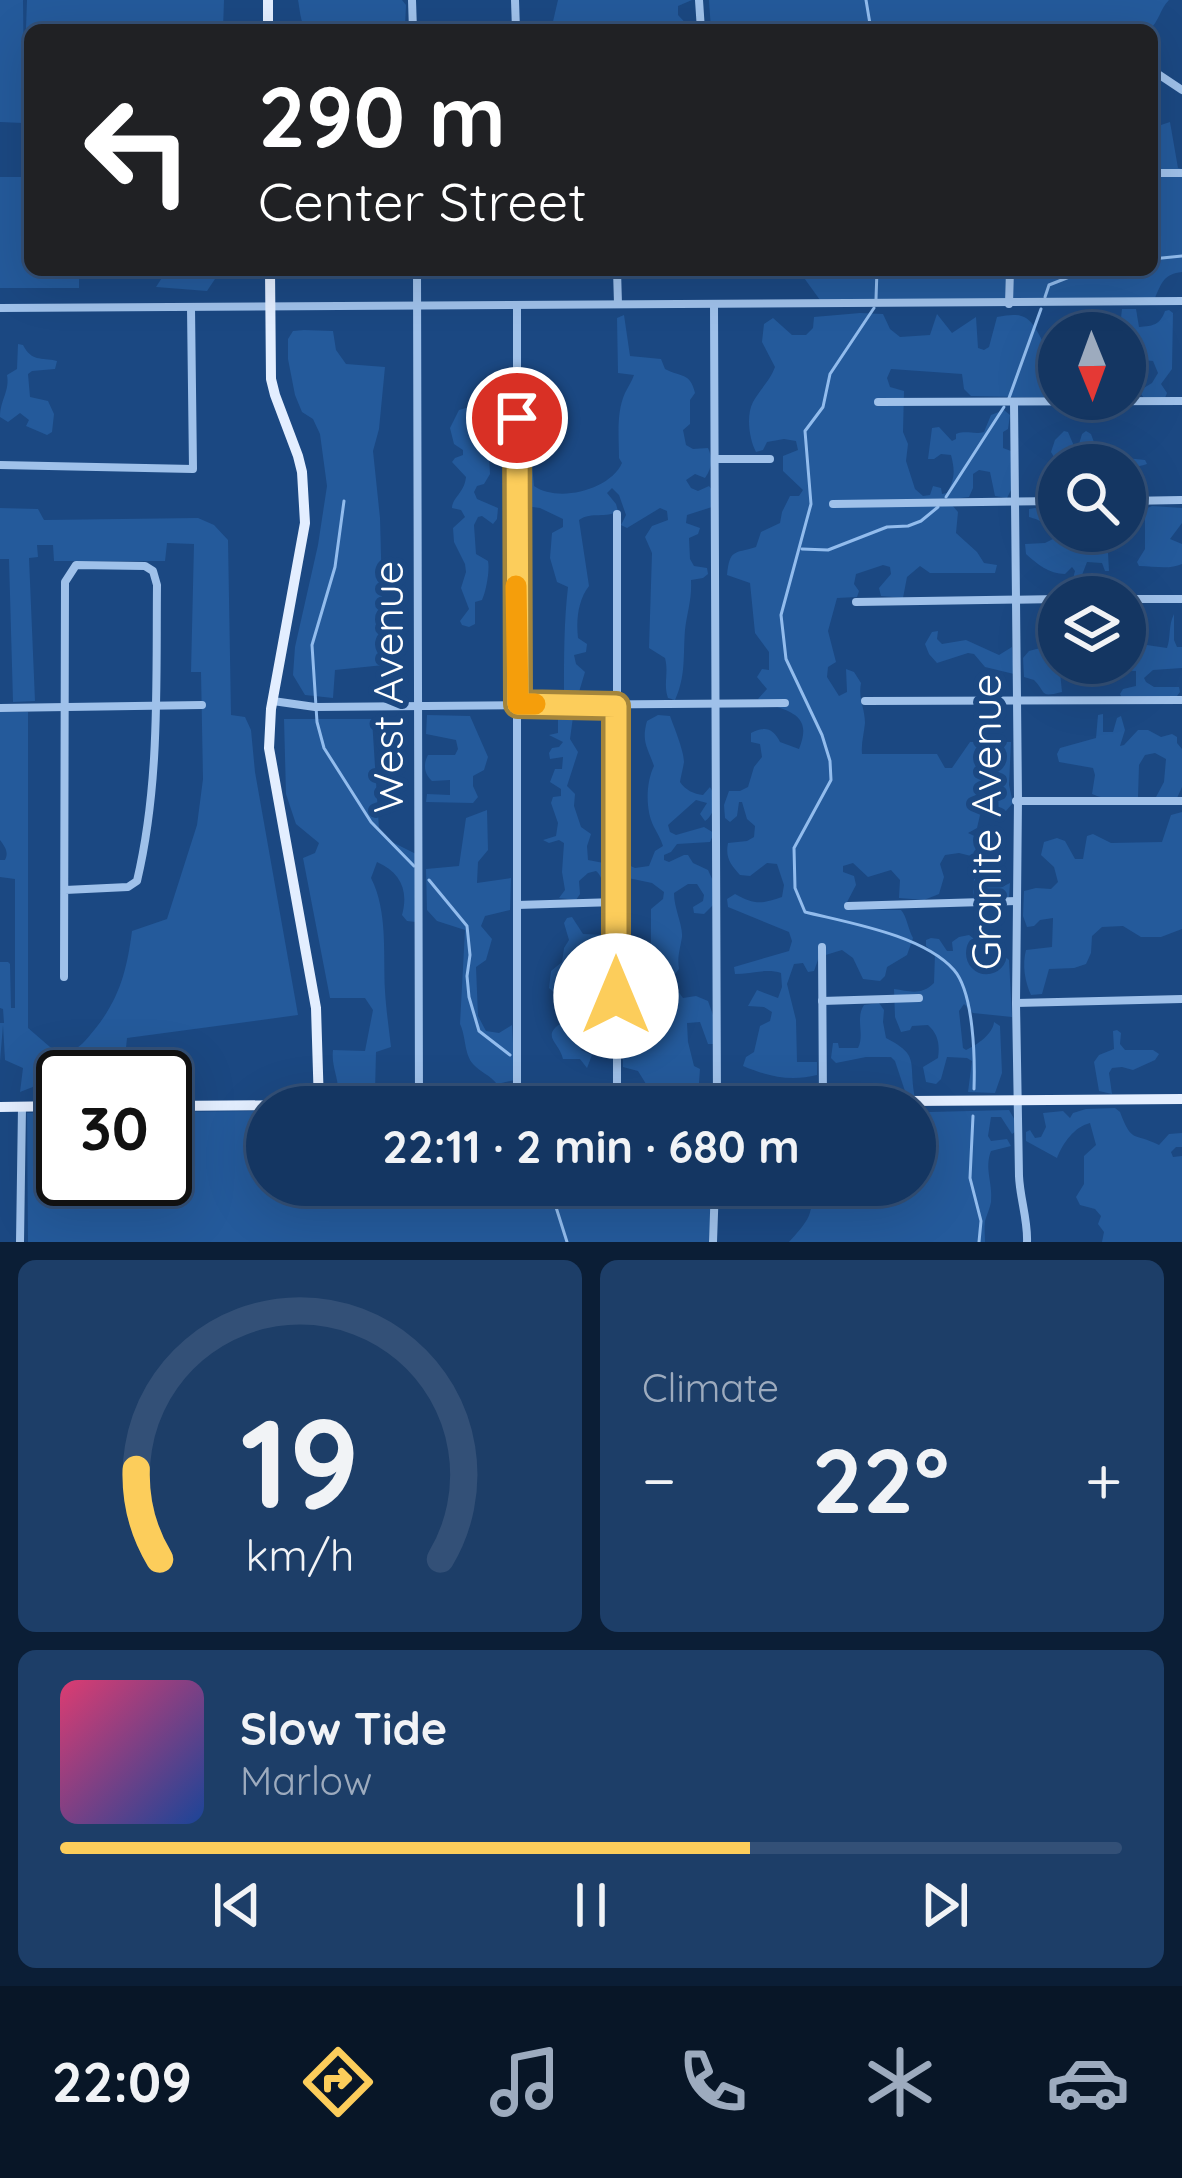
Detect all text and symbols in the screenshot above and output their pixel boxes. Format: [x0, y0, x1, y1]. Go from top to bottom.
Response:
text: 290 m [258, 63, 506, 168]
icon: left [60, 72, 216, 228]
text: Center Street [258, 167, 587, 235]
north arrow [1038, 312, 1146, 420]
map controls [1038, 312, 1146, 684]
pin [466, 367, 568, 469]
icon: arrive [484, 385, 550, 451]
button: search [1038, 444, 1146, 552]
street label: West Avenue [361, 561, 414, 813]
button: layers [1038, 576, 1146, 684]
street label: Granite Avenue [959, 674, 1012, 970]
position arrow [553, 933, 679, 1059]
speed limit sign: 30 [36, 1050, 192, 1206]
text: 22:11 · 2 min · 680 m [382, 1118, 800, 1174]
text: Climate [642, 1363, 779, 1412]
text: 19 [240, 1383, 360, 1539]
text: 22° [812, 1423, 949, 1536]
text: − [642, 1438, 676, 1521]
text: + [1085, 1438, 1122, 1521]
text: km/h [246, 1528, 354, 1582]
text: Slow Tide [240, 1700, 447, 1756]
text: Marlow [240, 1756, 372, 1805]
icon: previous [204, 1872, 270, 1938]
icon: pause [558, 1872, 624, 1938]
icon: next [912, 1872, 978, 1938]
icon: directions [296, 2040, 380, 2124]
icon: music [483, 2040, 567, 2124]
icon: phone [671, 2040, 755, 2124]
icon: climate [858, 2040, 942, 2124]
icon: car [1046, 2040, 1130, 2124]
text: 22:09 [52, 2048, 192, 2116]

